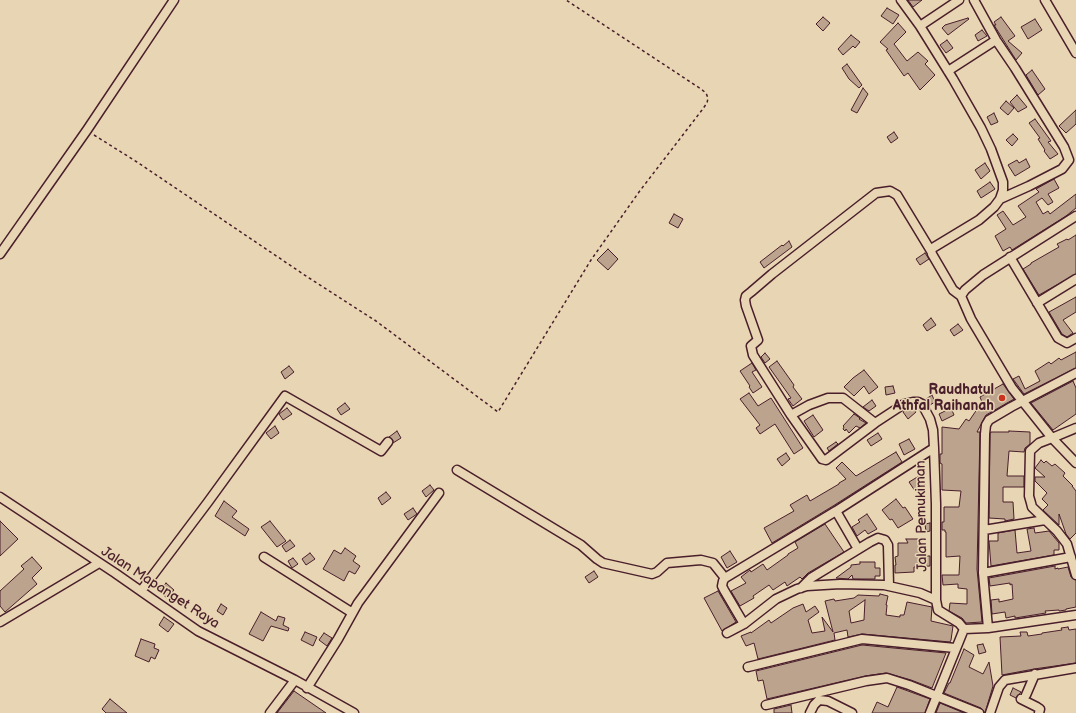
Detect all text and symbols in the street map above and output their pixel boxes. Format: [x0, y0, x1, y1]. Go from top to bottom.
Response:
place label: Raudhatul Athfal Raihanah [893, 382, 994, 414]
marker: Raudhatul Athfal Raihanah [997, 393, 1007, 403]
street label: Jalan Pemukiman [913, 460, 931, 572]
street label: Jalan Mapanget Raya [98, 543, 222, 633]

